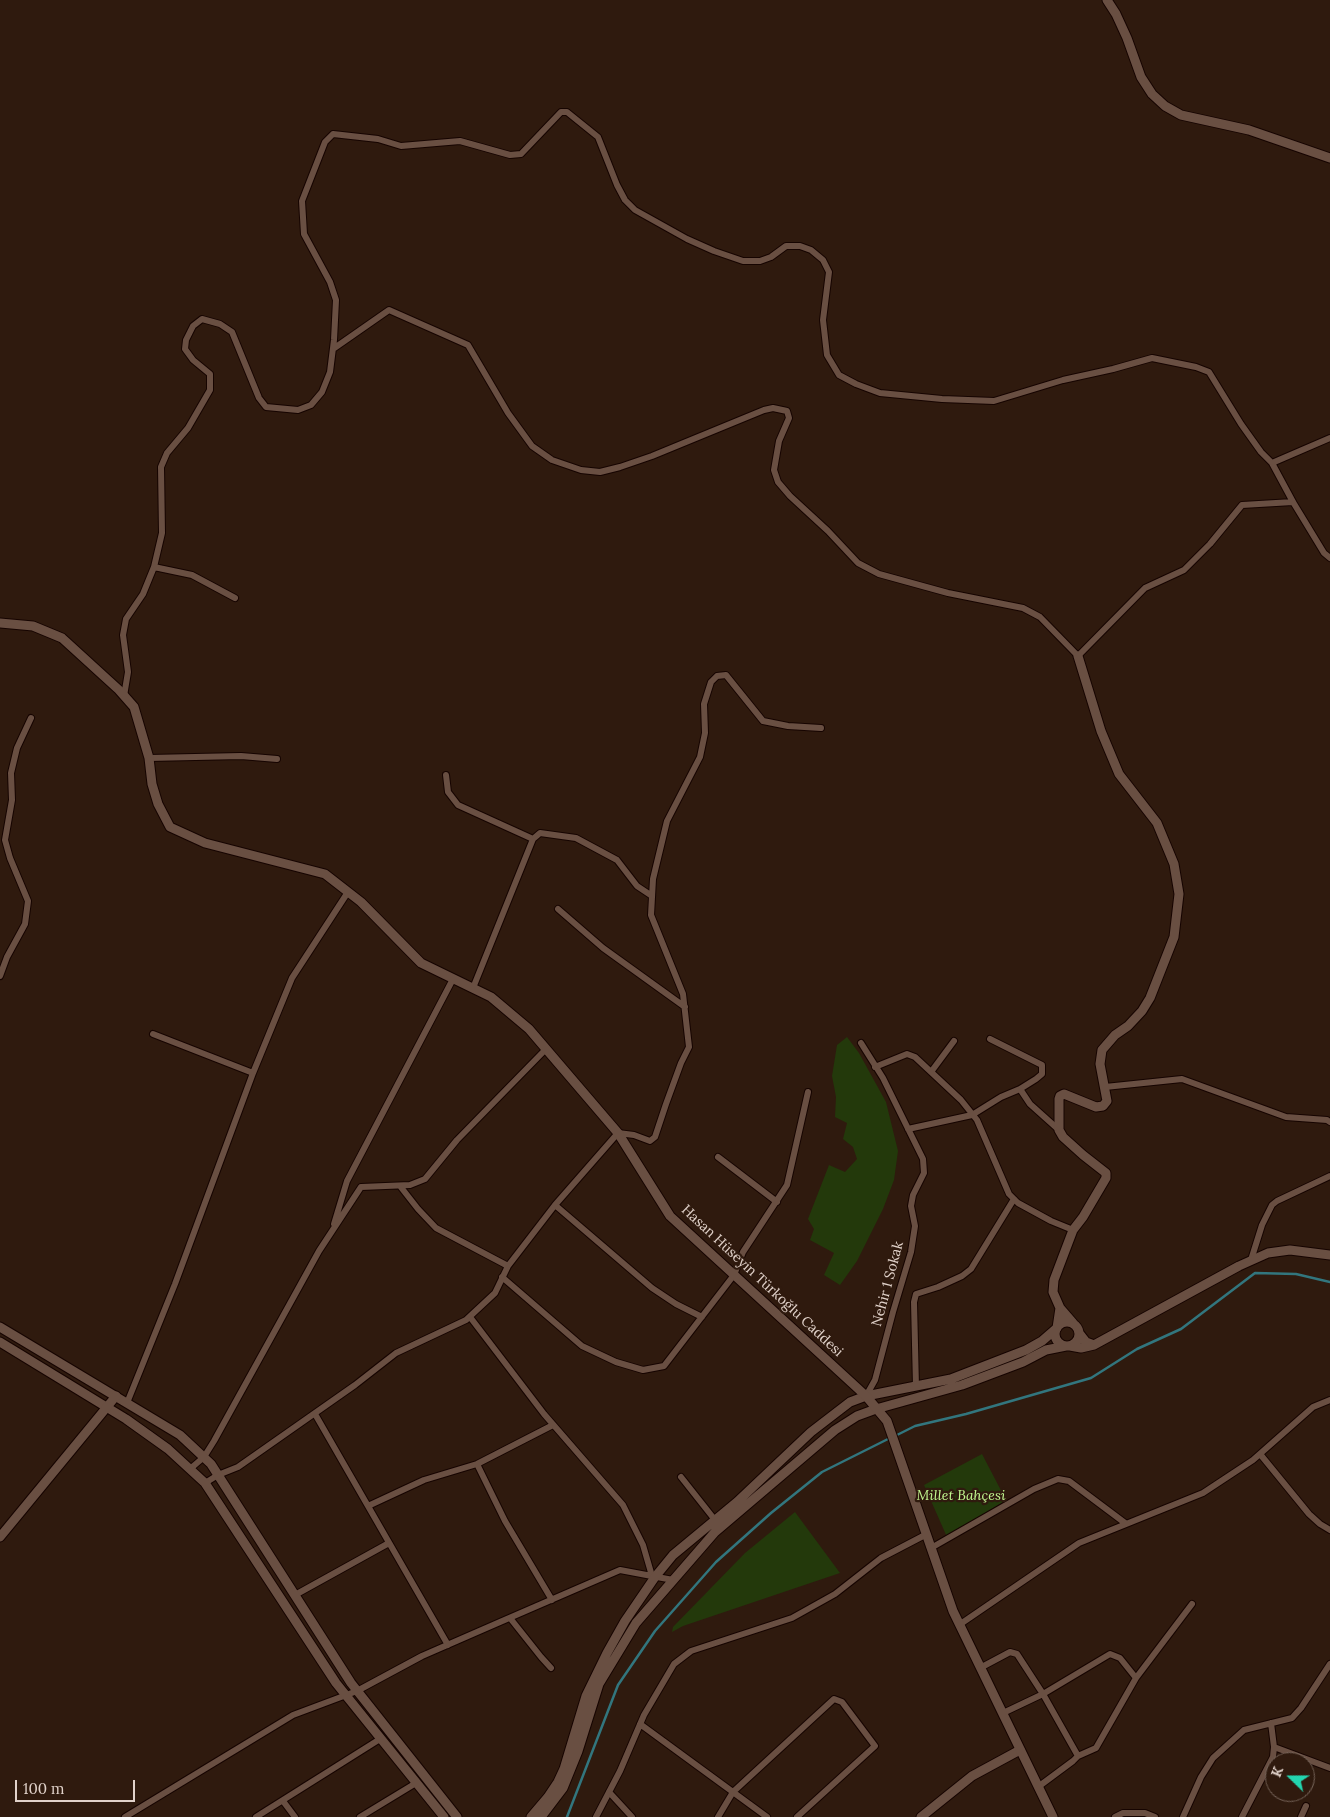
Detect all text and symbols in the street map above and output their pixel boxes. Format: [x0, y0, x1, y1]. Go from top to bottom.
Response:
street label: Hasan Hüseyin Türkoğlu Caddesi [678, 1202, 846, 1360]
street label: Nehir 1 Sokak [869, 1240, 907, 1328]
park label: Millet Bahçesi [917, 1488, 1005, 1504]
north arrow [1265, 1752, 1315, 1802]
text: K [1267, 1764, 1287, 1780]
scale bar [18, 1770, 138, 1802]
text: 100 m [23, 1779, 64, 1798]

